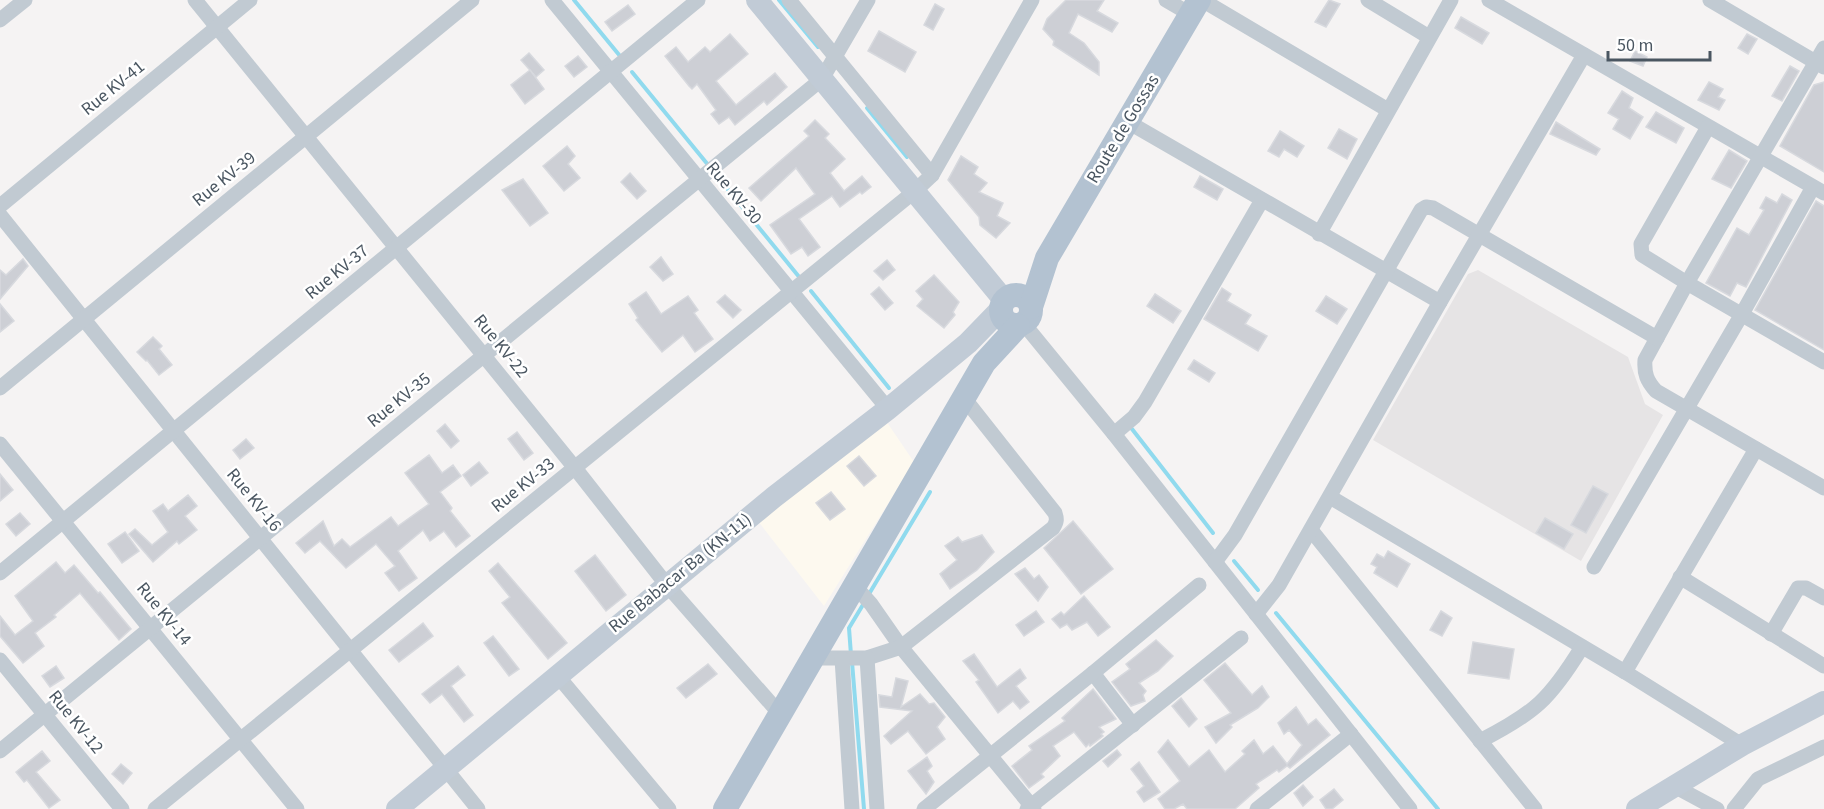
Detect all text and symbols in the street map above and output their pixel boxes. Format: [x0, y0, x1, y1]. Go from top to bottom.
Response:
scale bar [1608, 24, 1710, 62]
text: 50 m [1617, 33, 1653, 58]
street label: Rue KV-41 [76, 55, 150, 121]
street label: Route de Gossas [1081, 70, 1165, 188]
street label: Rue KV-39 [187, 146, 261, 212]
street label: Rue KV-30 [700, 156, 768, 230]
street label: Rue KV-37 [300, 239, 374, 305]
street label: Rue KV-22 [468, 309, 534, 383]
street label: Rue KV-35 [362, 367, 436, 433]
street label: Rue KV-33 [486, 452, 560, 518]
street label: Rue KV-16 [221, 463, 287, 537]
street label: Rue Babacar Ba (KN-11) [603, 507, 757, 639]
street label: Rue KV-14 [131, 577, 197, 651]
street label: Rue KV-12 [43, 685, 109, 759]

